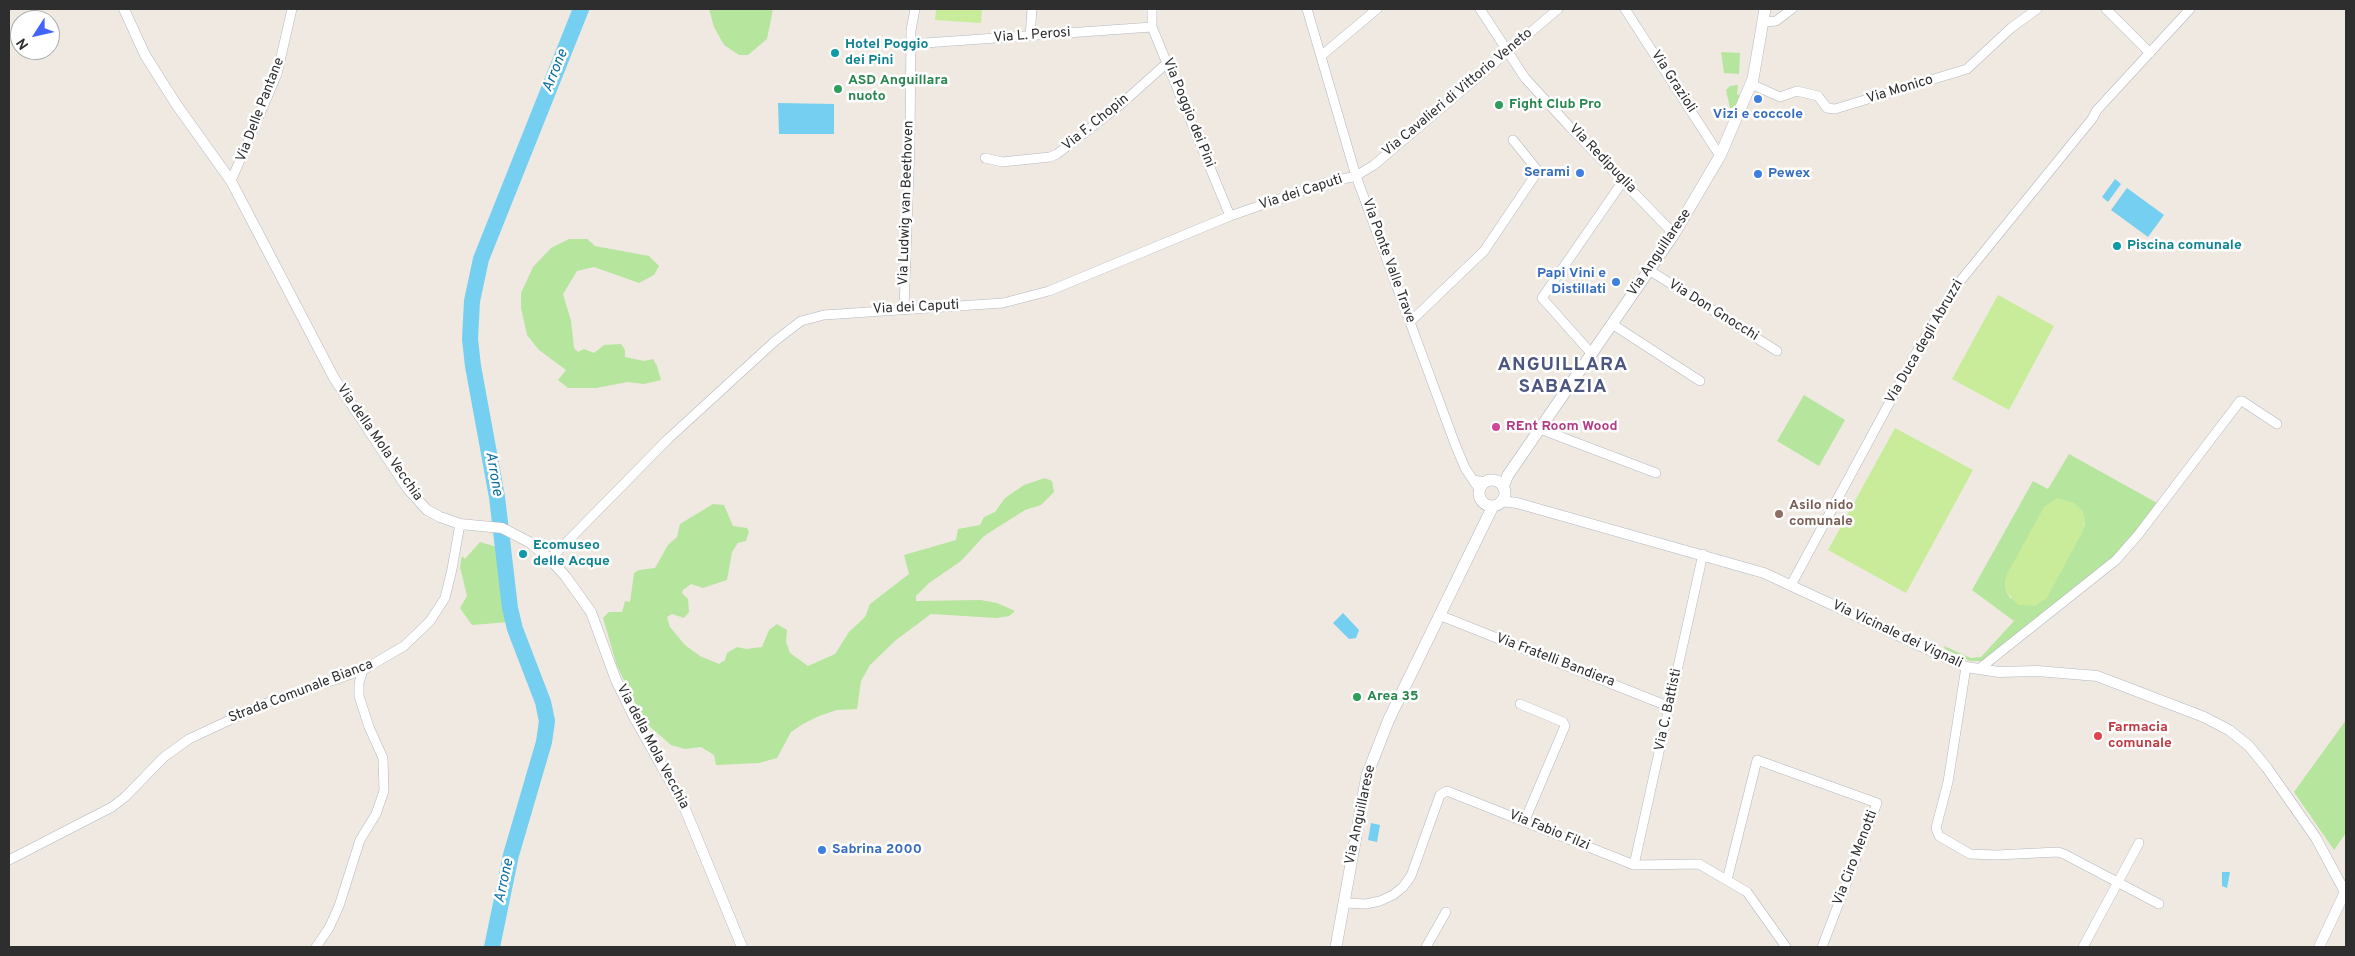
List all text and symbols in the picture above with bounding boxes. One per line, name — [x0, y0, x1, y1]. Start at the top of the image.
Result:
north arrow — [10, 10, 60, 60]
street label: Via L. Perosi — [993, 25, 1071, 47]
street label: Via Cavalieri di Vittorio Veneto — [1380, 25, 1536, 161]
text: N — [13, 34, 33, 52]
place label: Hotel Poggio dei Pini — [845, 37, 928, 70]
water label: Arrone — [539, 47, 573, 95]
marker: Hotel Poggio dei Pini — [829, 47, 841, 59]
street label: Via Grazioli — [1647, 48, 1699, 116]
street label: Via Delle Pantane — [233, 55, 289, 165]
street label: Via Poggio dei Pini — [1158, 56, 1218, 170]
street label: Via Monico — [1865, 72, 1935, 108]
place label: ASD Anguillara nuoto — [848, 73, 948, 105]
marker: ASD Anguillara nuoto — [832, 83, 844, 95]
street label: Via F. Chopin — [1059, 91, 1133, 155]
marker: Vizi e coccole — [1752, 93, 1764, 105]
place label: Fight Club Pro — [1509, 97, 1601, 113]
marker: Fight Club Pro — [1493, 99, 1505, 111]
place label: Vizi e coccole — [1713, 107, 1803, 123]
street label: Via Ludwig van Beethoven — [896, 120, 918, 286]
street label: Via Redipuglia — [1565, 121, 1639, 197]
place label: Serami — [1524, 165, 1570, 181]
place label: Pewex — [1768, 166, 1810, 182]
marker: Serami — [1574, 167, 1586, 179]
marker: Pewex — [1752, 168, 1764, 180]
street label: Via dei Caputi — [1257, 172, 1345, 214]
street label: Via Ponte Valle Trave — [1358, 196, 1418, 326]
street label: Via Anguillarese — [1625, 206, 1695, 300]
place label: Piscina comunale — [2127, 238, 2242, 254]
marker: Piscina comunale — [2111, 240, 2123, 252]
place label: Papi Vini e Distillati — [1537, 266, 1606, 298]
marker: Papi Vini e Distillati — [1610, 276, 1622, 288]
street label: Via Don Gnocchi — [1665, 277, 1761, 345]
street label: Via Duca degli Abruzzi — [1883, 277, 1967, 407]
street label: Via dei Caputi — [872, 297, 960, 319]
district label: ANGUILLARA SABAZIA — [1496, 355, 1630, 399]
street label: Via della Mola Vecchia — [332, 381, 426, 505]
place label: REnt Room Wood — [1506, 419, 1618, 435]
marker: REnt Room Wood — [1490, 421, 1502, 433]
water label: Arrone — [480, 451, 506, 497]
place label: Asilo nido comunale — [1789, 498, 1854, 530]
marker: Asilo nido comunale — [1773, 508, 1785, 520]
place label: Ecomuseo delle Acque — [533, 538, 610, 570]
marker: Ecomuseo delle Acque — [517, 548, 529, 560]
street label: Via Vicinale dei Vignali — [1829, 597, 1965, 673]
street label: Via Fratelli Bandiera — [1493, 631, 1617, 691]
street label: Strada Comunale Bianca — [226, 657, 376, 727]
street label: Via C. Battisti — [1652, 667, 1686, 753]
street label: Via della Mola Vecchia — [612, 682, 692, 812]
place label: Area 35 — [1367, 689, 1418, 705]
marker: Area 35 — [1351, 691, 1363, 703]
place label: Farmacia comunale — [2108, 720, 2172, 752]
marker: Farmacia comunale — [2092, 730, 2104, 742]
street label: Via Anguillarese — [1342, 764, 1380, 866]
street label: Via Fabio Filzi — [1506, 807, 1592, 855]
street label: Via Ciro Menotti — [1830, 808, 1882, 908]
place label: Sabrina 2000 — [832, 842, 922, 858]
marker: Sabrina 2000 — [816, 844, 828, 856]
water label: Arrone — [492, 857, 518, 905]

